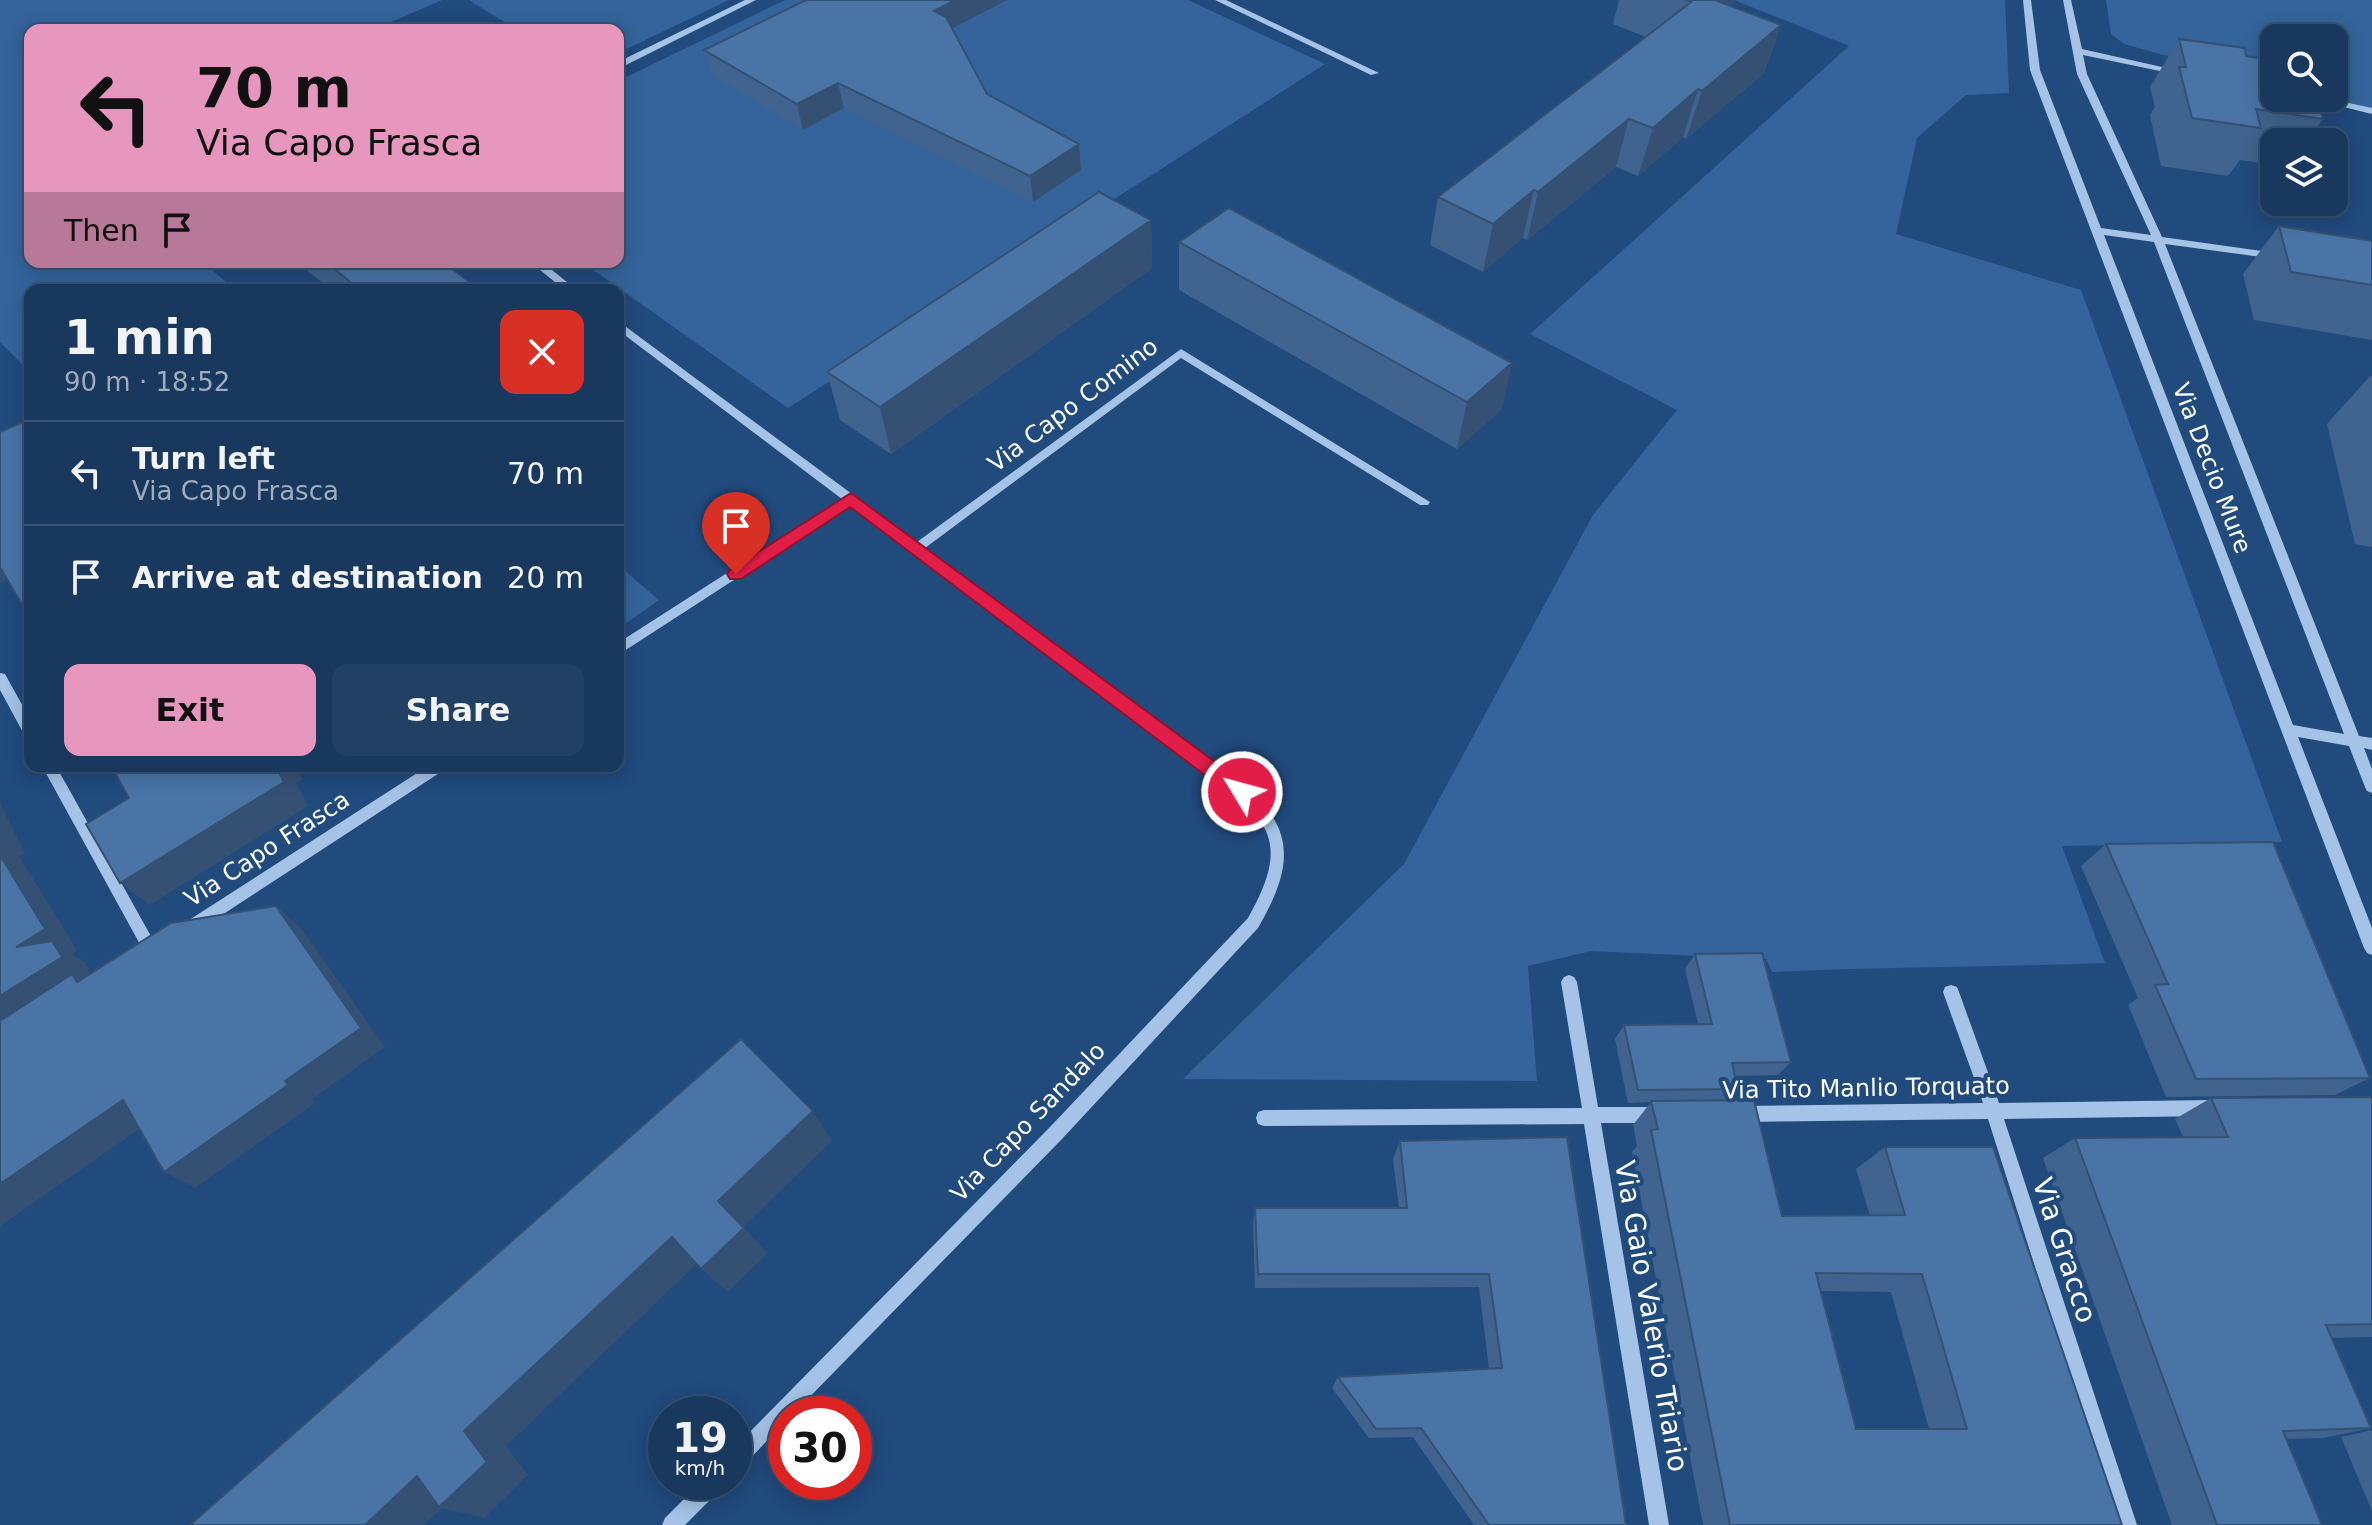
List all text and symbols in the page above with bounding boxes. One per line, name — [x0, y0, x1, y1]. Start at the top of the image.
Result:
map controls — [2260, 24, 2348, 216]
button: search — [2260, 24, 2348, 112]
text: 70 m — [196, 55, 352, 120]
icon: left — [64, 56, 168, 160]
text: Via Capo Frasca — [196, 122, 482, 163]
button: layers — [2260, 128, 2348, 216]
icon: arrive — [155, 208, 199, 252]
text: Then — [64, 213, 139, 248]
text: 1 min — [64, 309, 215, 365]
button: close — [500, 310, 584, 394]
street label: Via Capo Comino — [983, 332, 1163, 478]
text: 90 m · 18:52 — [64, 367, 230, 397]
street label: Via Decio Mure — [2167, 379, 2257, 557]
text: Turn left — [132, 441, 275, 476]
icon: left — [64, 451, 108, 495]
text: 70 m — [507, 456, 584, 491]
text: Via Capo Frasca — [132, 476, 339, 506]
pin — [702, 492, 770, 574]
icon: arrive — [714, 504, 758, 548]
icon: arrive — [64, 555, 108, 599]
text: Arrive at destination — [132, 560, 483, 595]
text: 20 m — [507, 560, 584, 595]
button: Exit — [64, 664, 316, 756]
button: Share — [332, 664, 584, 756]
position arrow — [1200, 750, 1284, 834]
street label: Via Capo Frasca — [179, 785, 355, 913]
street label: Via Capo Sandalo — [945, 1037, 1111, 1207]
street label: Via Tito Manlio Torquato — [1722, 1071, 2010, 1105]
street label: Via Gaio Valerio Triario — [1608, 1158, 1695, 1474]
street label: Via Gracco — [2026, 1173, 2103, 1327]
speed limit sign: 30 — [768, 1396, 872, 1500]
text: 19 — [672, 1415, 728, 1461]
text: km/h — [675, 1456, 725, 1480]

